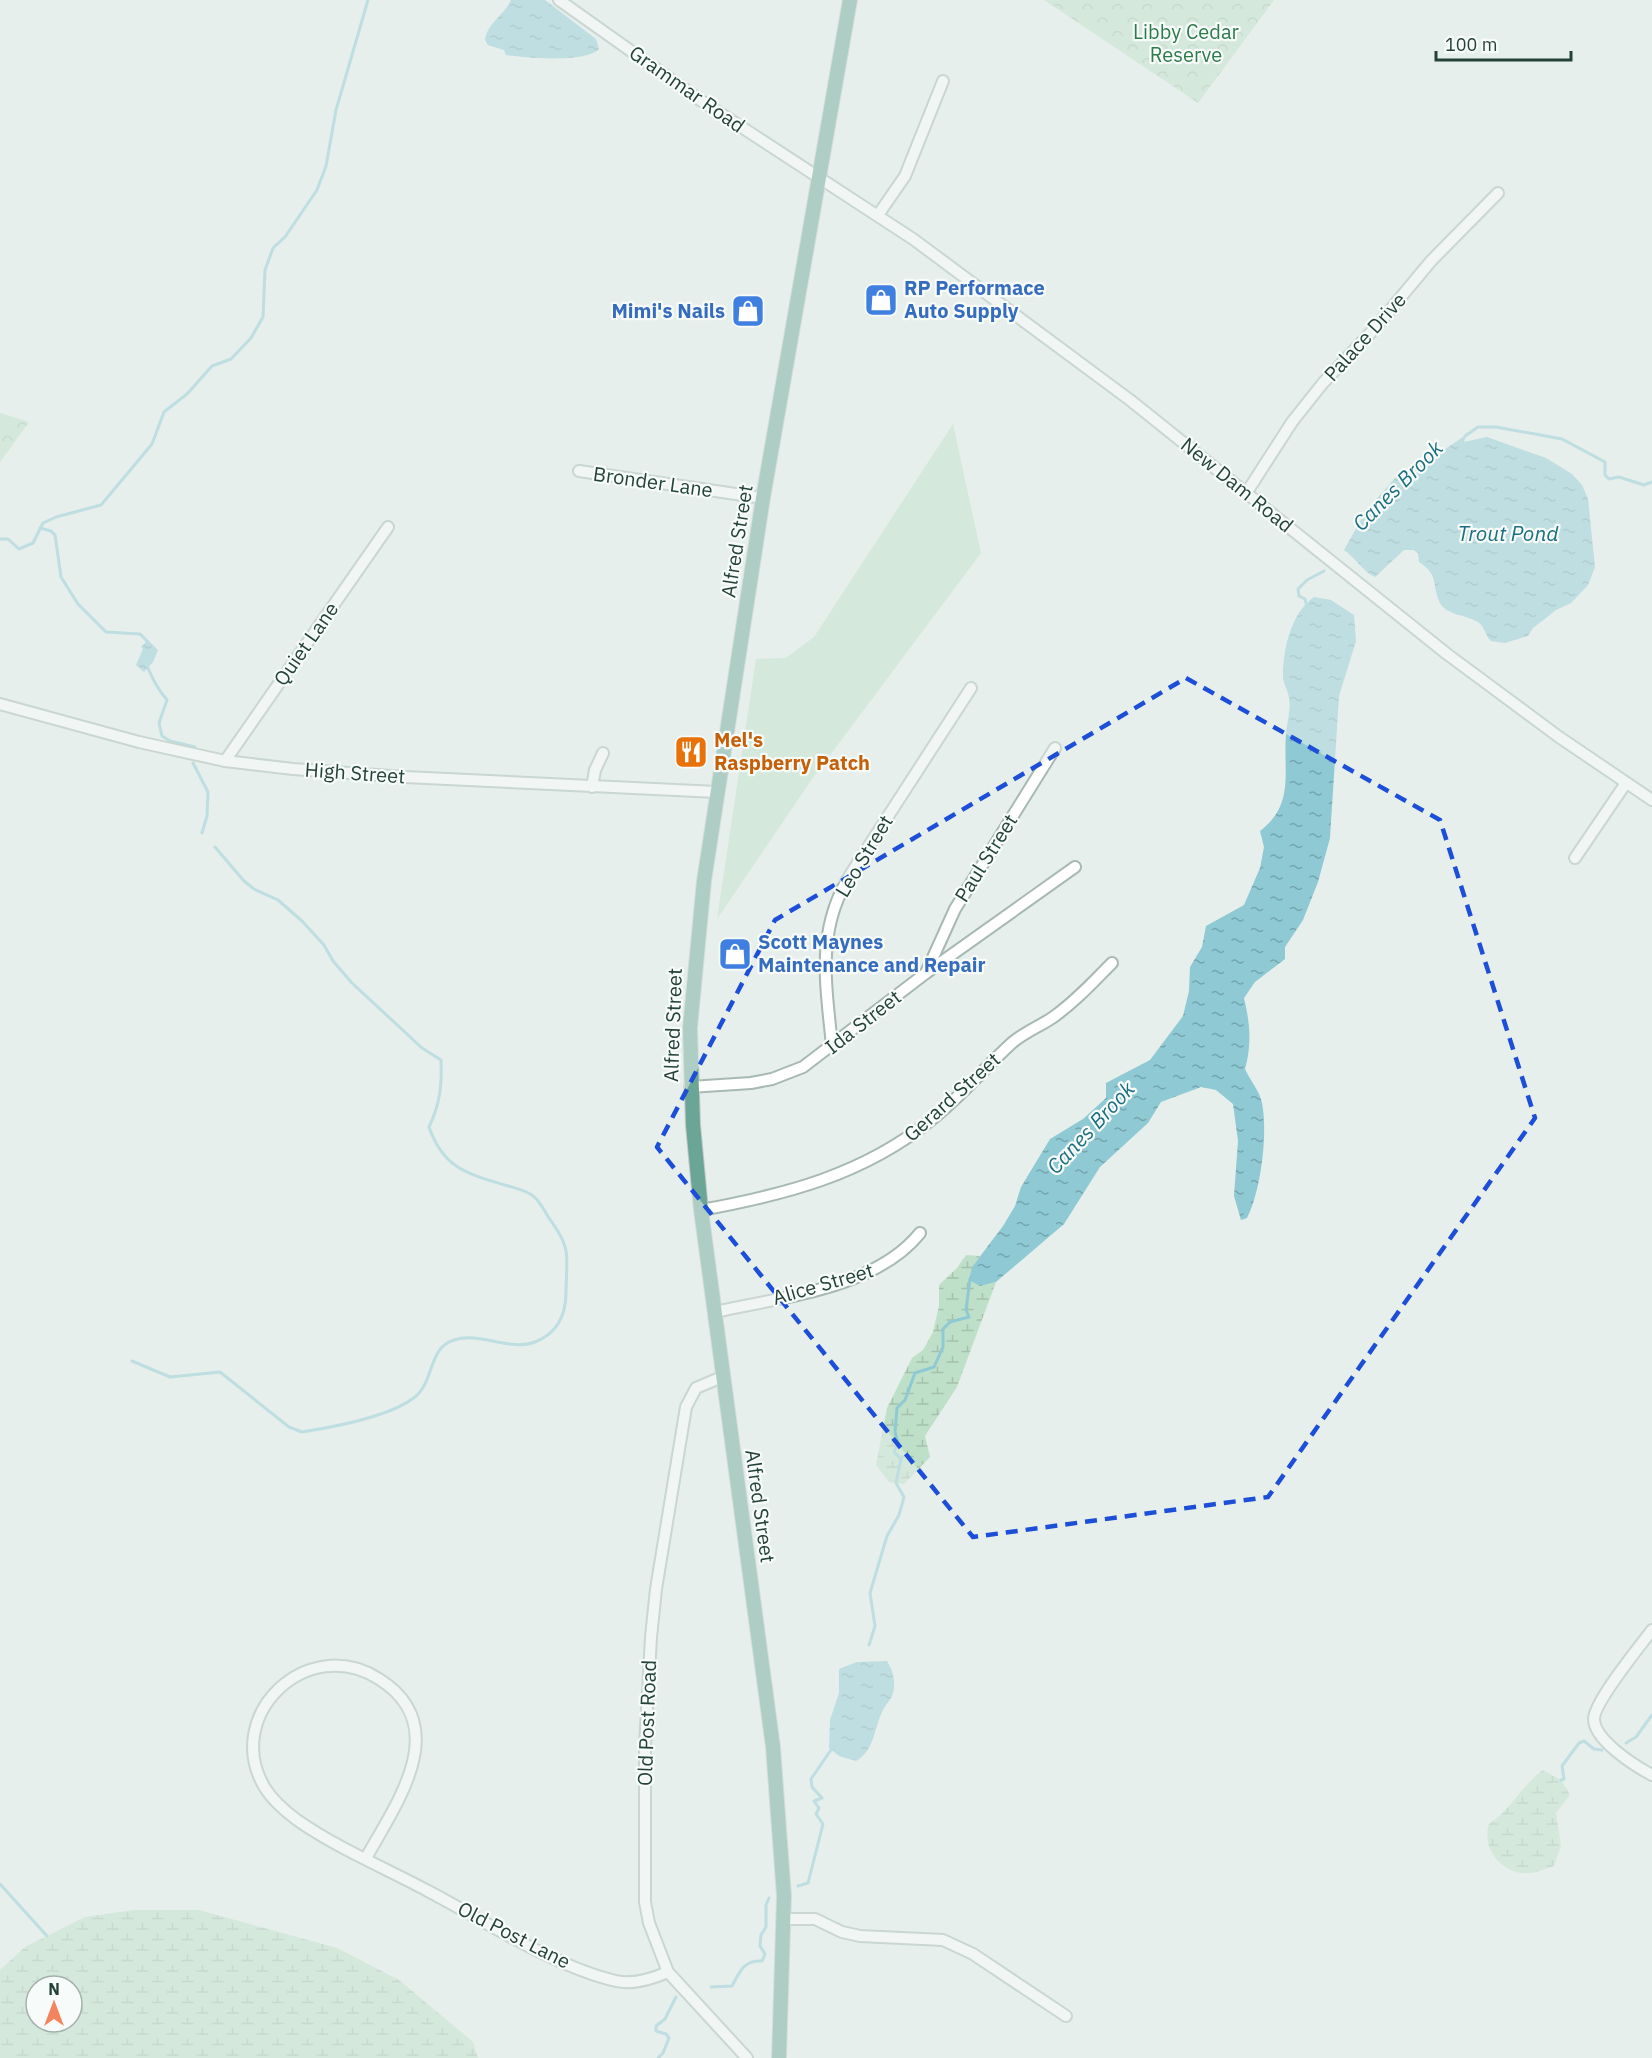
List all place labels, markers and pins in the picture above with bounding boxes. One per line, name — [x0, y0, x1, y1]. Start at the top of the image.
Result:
place label: RP Performace Auto Supply — [904, 274, 1045, 324]
shop icon: RP Performace Auto Supply — [863, 282, 899, 318]
shop icon: Mimi's Nails — [730, 293, 766, 329]
place label: Mimi's Nails — [611, 297, 725, 324]
place label: Mel's Raspberry Patch — [714, 726, 870, 776]
restaurant icon: Mel's Raspberry Patch — [673, 734, 709, 770]
place label: Scott Maynes Maintenance and Repair — [758, 928, 986, 978]
shop icon: Scott Maynes Maintenance and Repair — [717, 936, 753, 972]

